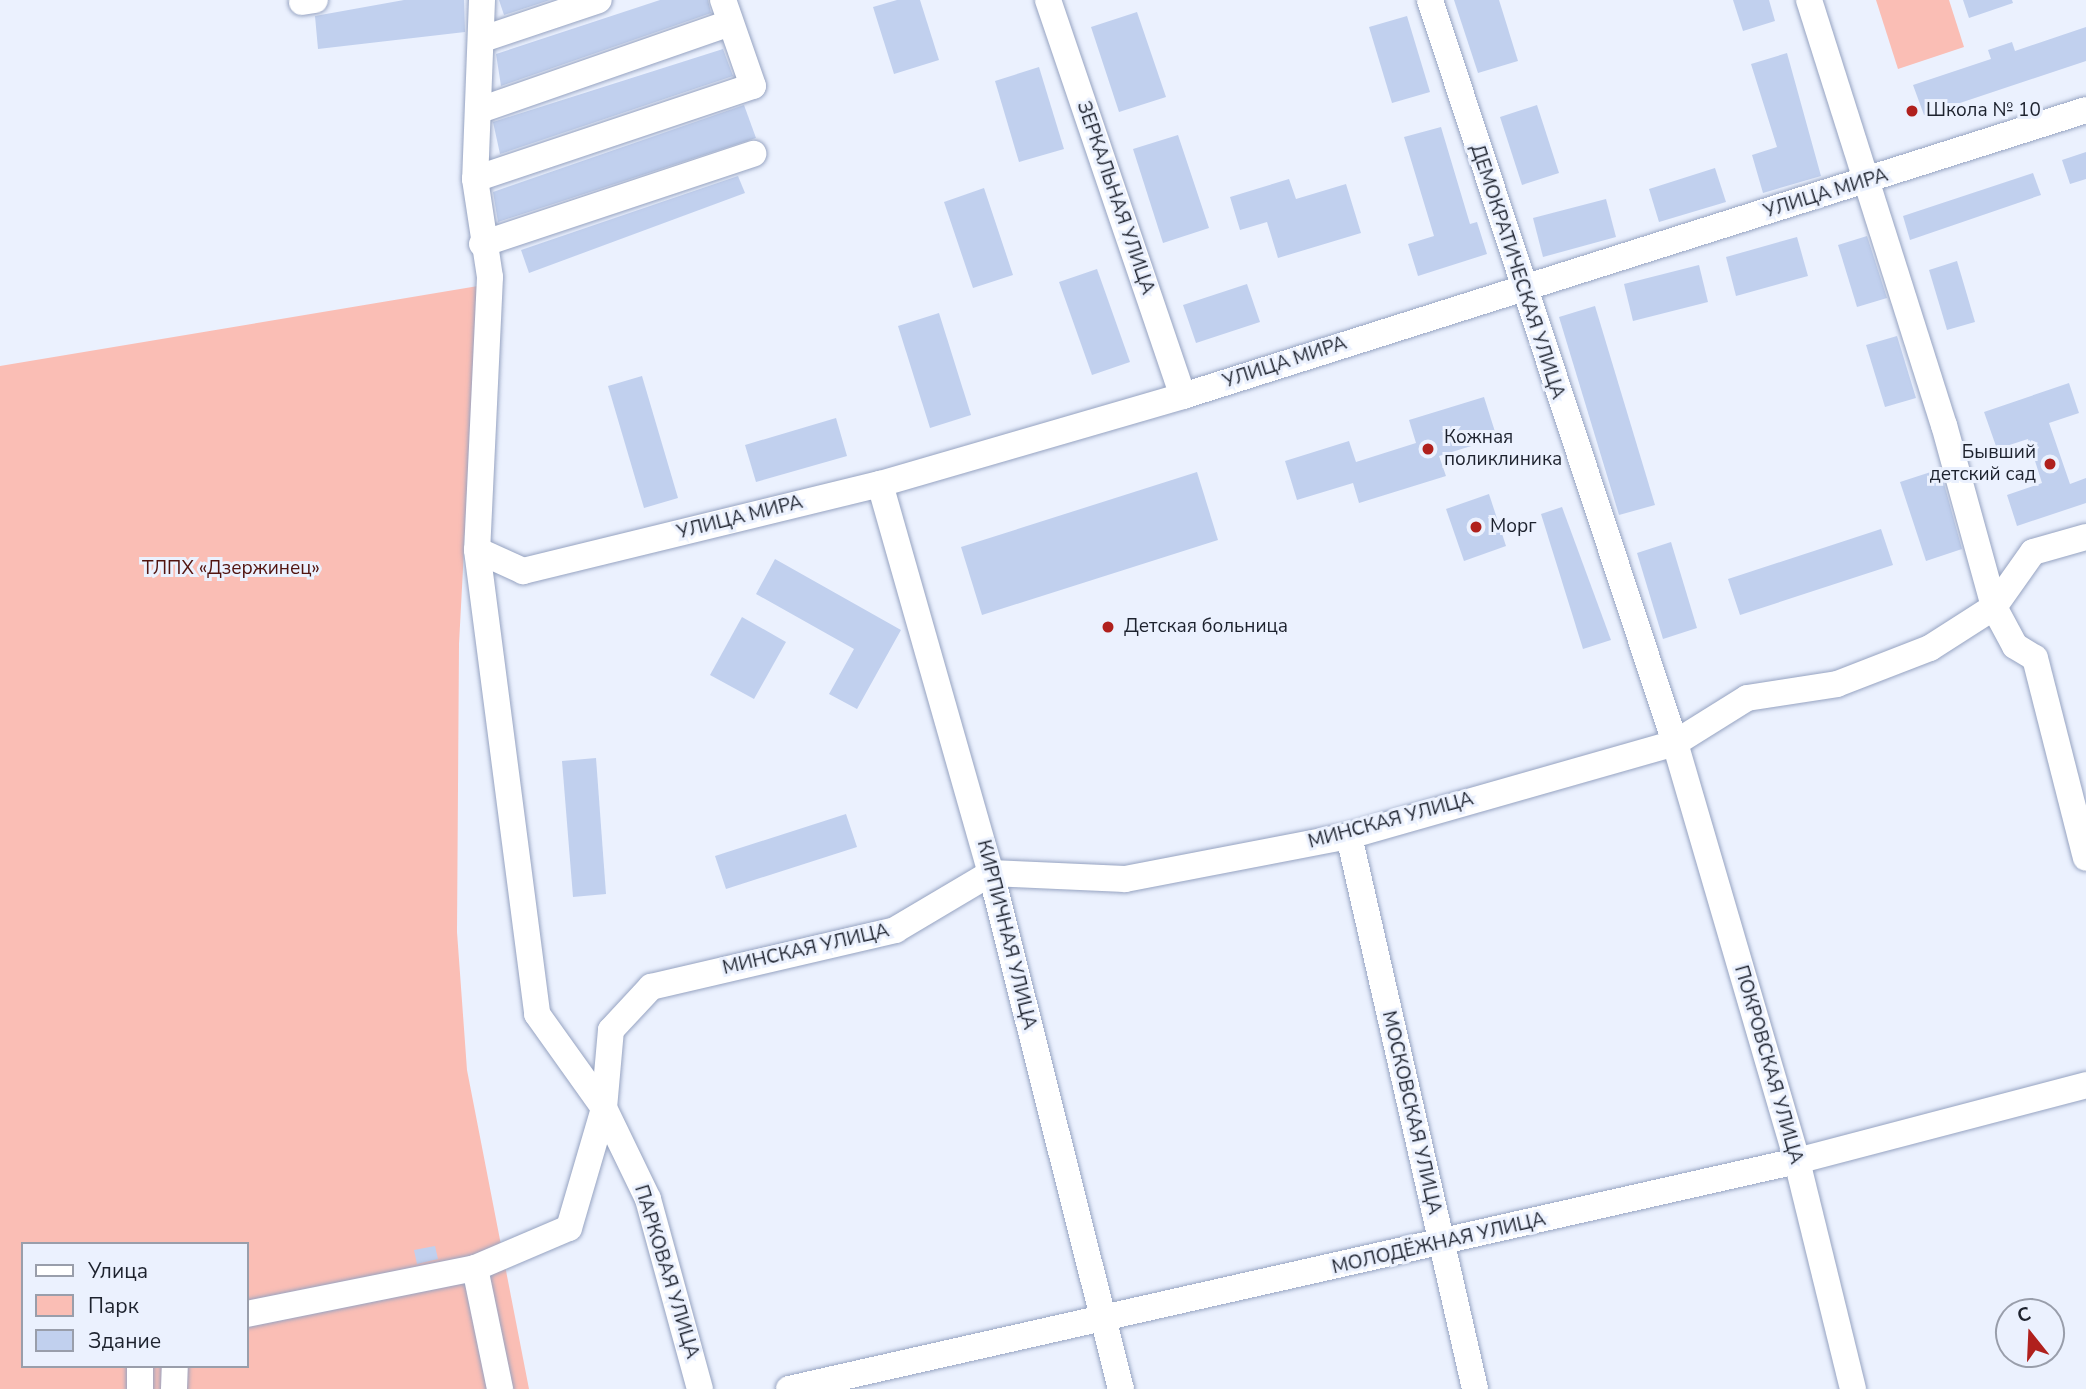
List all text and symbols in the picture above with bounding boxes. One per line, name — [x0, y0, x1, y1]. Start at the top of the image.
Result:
street label: ЗЕРКАЛЬНАЯ УЛИЦА — [1071, 98, 1159, 298]
place label: Школа № 10 — [1926, 100, 2041, 122]
marker: Школа № 10 — [1904, 103, 1920, 119]
street label: ДЕМОКРАТИЧЕСКАЯ УЛИЦА — [1465, 142, 1569, 402]
street label: УЛИЦА МИРА — [1761, 164, 1891, 224]
street label: УЛИЦА МИРА — [1220, 332, 1350, 394]
place label: Кожная поликлиника — [1444, 427, 1562, 471]
marker: Кожная поликлиника — [1418, 439, 1438, 459]
place label: Бывший детский сад — [1930, 442, 2036, 486]
marker: Бывший детский сад — [2042, 456, 2058, 472]
street label: УЛИЦА МИРА — [675, 491, 805, 545]
place label: Морг — [1490, 516, 1537, 538]
marker: Морг — [1468, 519, 1484, 535]
park label: ТЛПХ «Дзержинец» — [142, 558, 320, 580]
place label: Детская больница — [1124, 616, 1288, 638]
marker: Детская больница — [1098, 617, 1118, 637]
street label: МИНСКАЯ УЛИЦА — [1306, 788, 1476, 854]
street label: КИРПИЧНАЯ УЛИЦА — [971, 838, 1041, 1032]
street label: МИНСКАЯ УЛИЦА — [721, 920, 891, 980]
street label: ПОКРОВСКАЯ УЛИЦА — [1729, 963, 1807, 1167]
street label: МОСКОВСКАЯ УЛИЦА — [1376, 1009, 1446, 1217]
street label: ПАРКОВАЯ УЛИЦА — [629, 1182, 703, 1362]
street label: МОЛОДЁЖНАЯ УЛИЦА — [1330, 1208, 1548, 1280]
legend — [21, 1242, 248, 1368]
text: Улица — [88, 1257, 148, 1285]
text: Парк — [88, 1292, 139, 1320]
north arrow — [1995, 1298, 2065, 1368]
text: С — [2014, 1301, 2034, 1329]
text: Здание — [88, 1327, 161, 1355]

